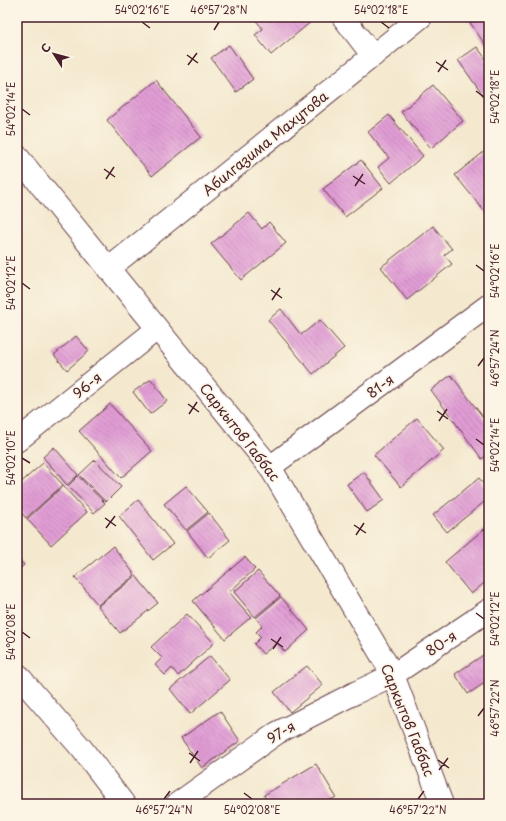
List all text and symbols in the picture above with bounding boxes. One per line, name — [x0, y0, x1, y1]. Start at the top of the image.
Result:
text: 54°02'16"E — [114, 2, 170, 17]
text: 46°57'28"N — [190, 2, 248, 17]
text: 54°02'18"E — [354, 2, 408, 17]
north arrow — [34, 34, 74, 74]
text: С — [36, 39, 55, 56]
text: 54°02'18"E — [487, 70, 502, 124]
text: 54°02'14"E — [3, 82, 18, 136]
street label: Абилгазима Махутова — [198, 85, 333, 200]
text: 54°02'16"E — [487, 243, 502, 299]
text: 54°02'12"E — [3, 255, 18, 311]
text: 46°57'24"N — [487, 329, 502, 387]
street label: 96-я — [68, 367, 106, 403]
street label: 81-я — [362, 369, 398, 403]
street label: Саркытов Габбас — [195, 378, 285, 486]
text: 54°02'14"E — [487, 418, 502, 472]
text: 54°02'10"E — [3, 430, 18, 486]
text: 54°02'12"E — [487, 591, 502, 647]
text: 54°02'08"E — [3, 603, 18, 661]
street label: 80-я — [421, 625, 461, 661]
street label: Саркытов Габбас — [376, 661, 440, 780]
text: 46°57'22"N — [487, 679, 502, 737]
street label: 97-я — [263, 715, 299, 749]
text: 46°57'24"N — [135, 802, 193, 817]
text: 54°02'08"E — [223, 802, 281, 817]
text: 46°57'22"N — [389, 802, 447, 817]

